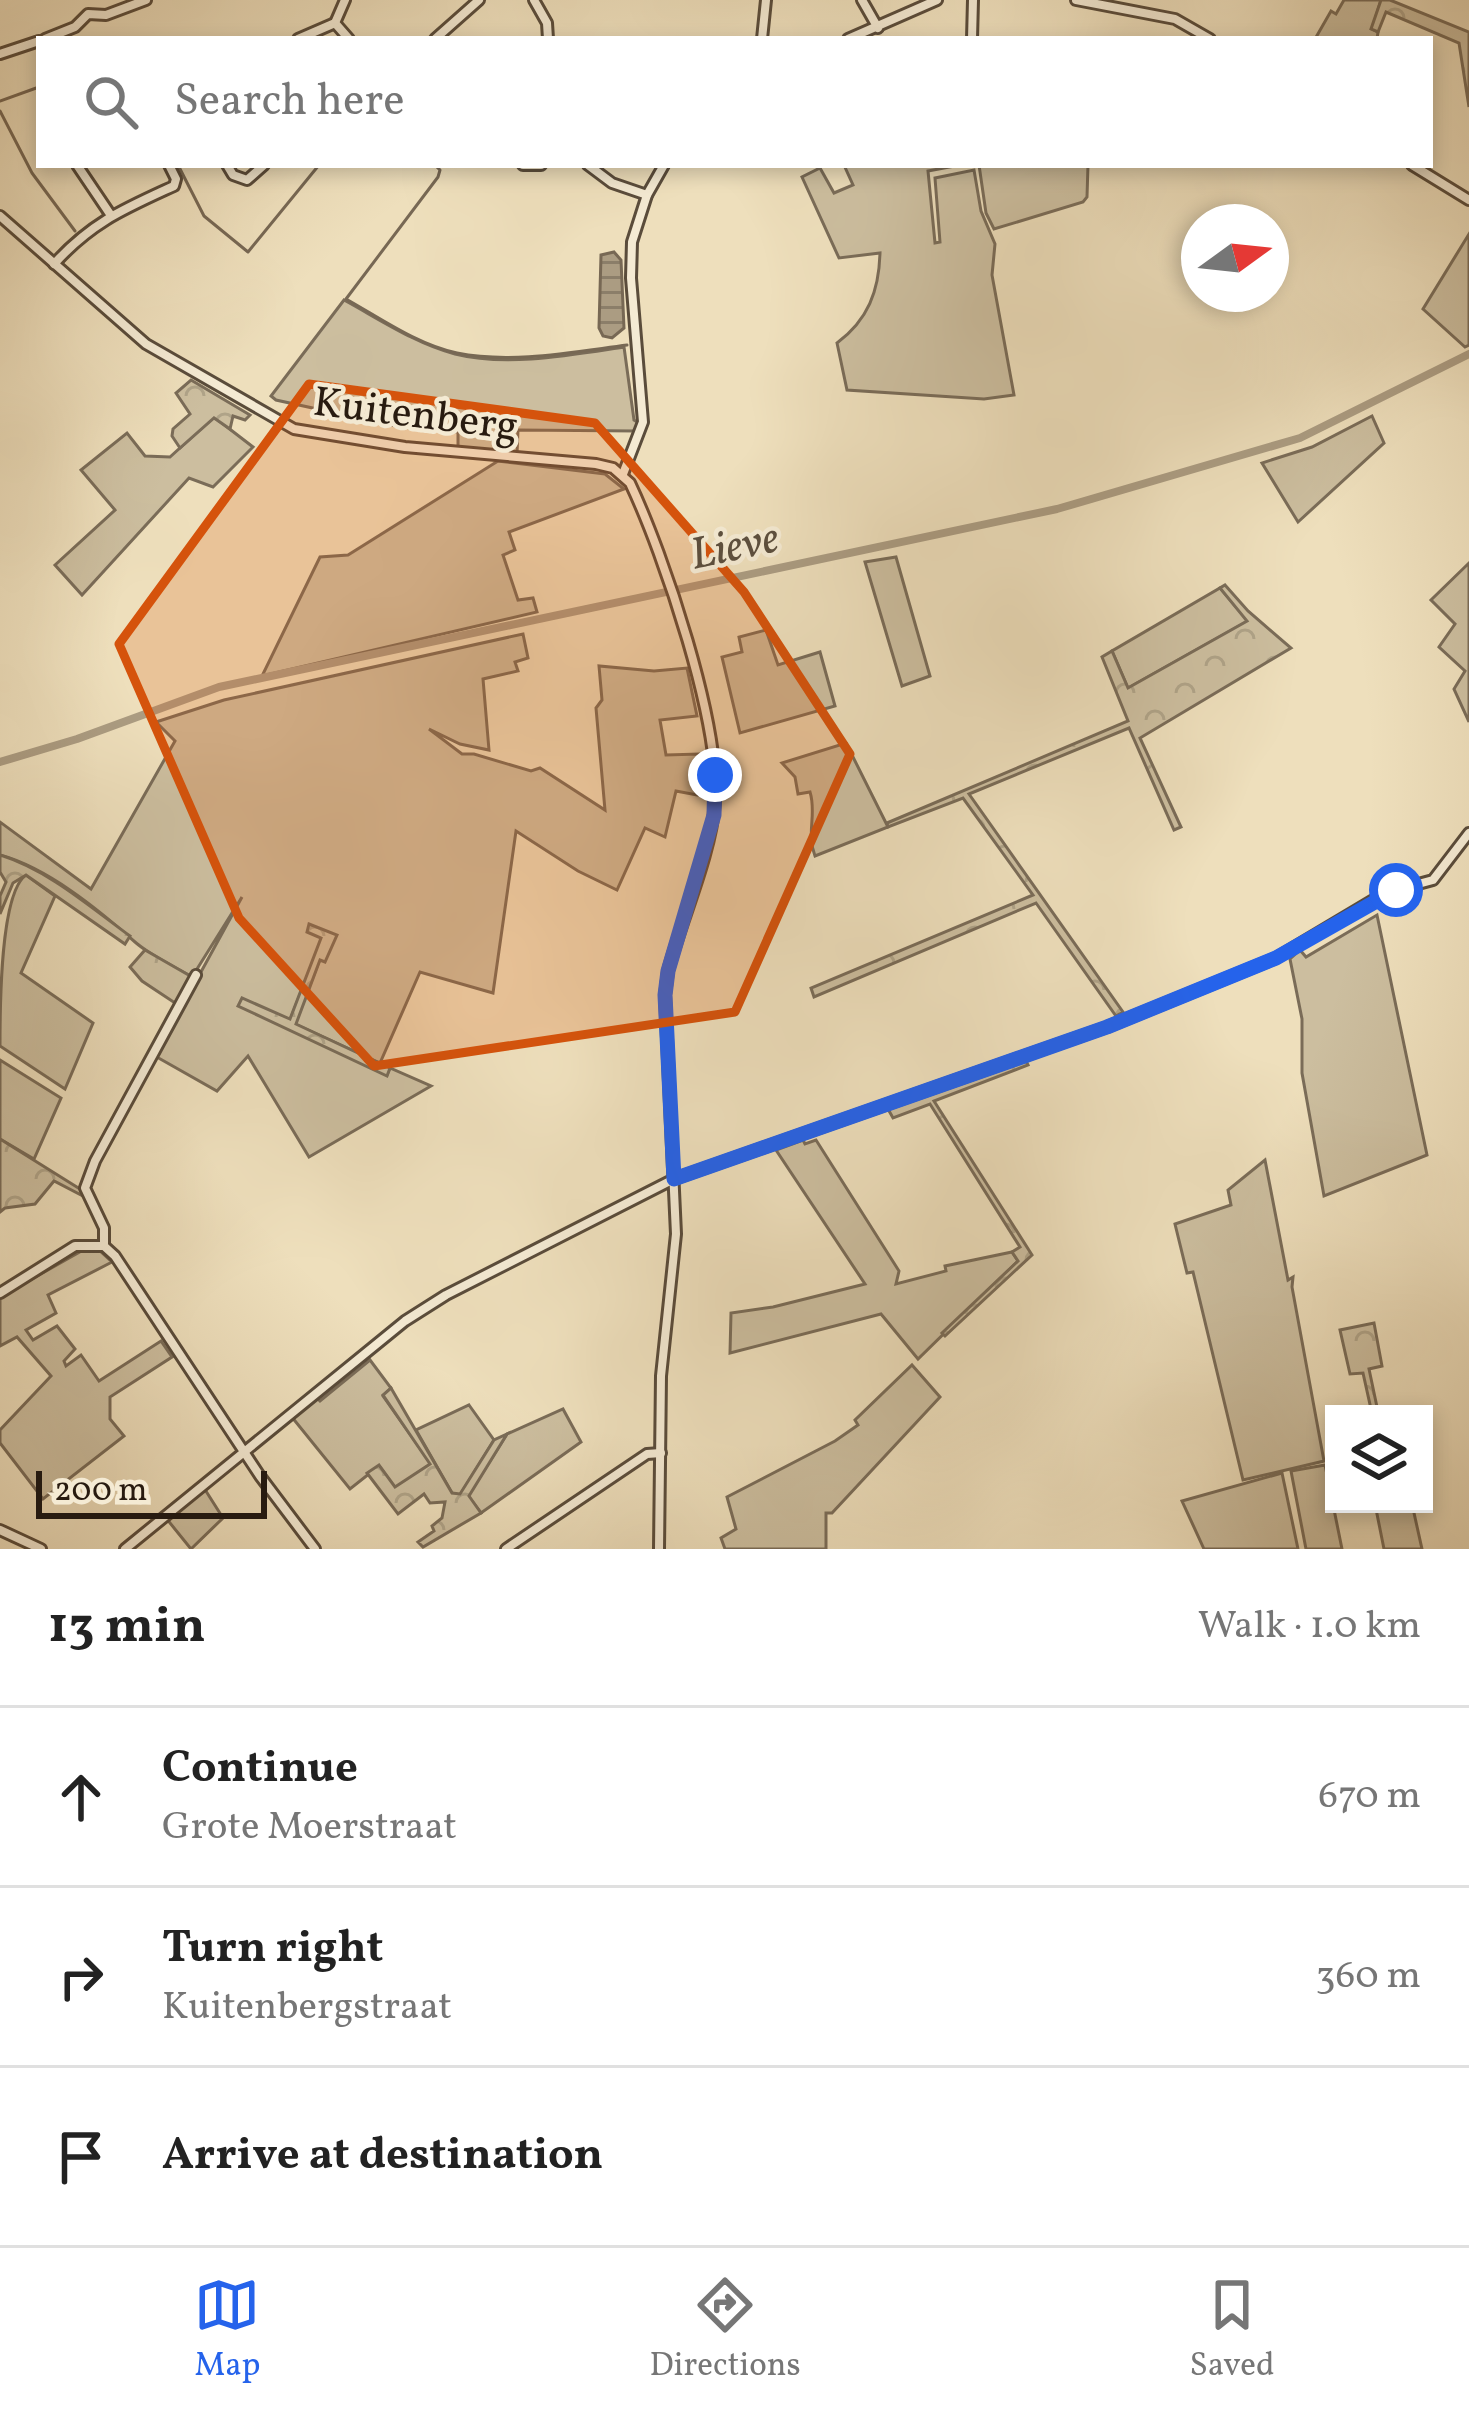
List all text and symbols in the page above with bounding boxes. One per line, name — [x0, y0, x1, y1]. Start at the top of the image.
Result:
search box — [36, 36, 1433, 168]
icon: search — [78, 69, 144, 135]
text: Search here — [174, 71, 405, 134]
north arrow — [1181, 204, 1289, 312]
street label: Kuitenberg — [310, 375, 521, 458]
water label: Lieve — [685, 508, 786, 588]
route end — [688, 748, 742, 802]
route start — [1369, 863, 1423, 917]
map controls — [1325, 1405, 1433, 1513]
button: layers — [1325, 1405, 1433, 1513]
scale bar — [36, 1465, 267, 1518]
text: 200 m — [54, 1469, 148, 1515]
text: 13 min — [48, 1592, 206, 1663]
text: Walk · 1.0 km — [1198, 1600, 1421, 1654]
text: Continue — [162, 1738, 358, 1801]
icon: ahead — [48, 1764, 114, 1830]
text: 670 m — [1318, 1770, 1421, 1824]
text: Grote Moerstraat — [162, 1801, 457, 1855]
text: Turn right — [162, 1918, 383, 1981]
icon: right — [48, 1944, 114, 2010]
text: 360 m — [1316, 1950, 1421, 2004]
text: Kuitenbergstraat — [162, 1981, 452, 2035]
icon: arrive — [48, 2124, 114, 2190]
text: Arrive at destination — [162, 2125, 603, 2188]
tab: Map — [194, 2272, 261, 2390]
tab: Directions — [649, 2272, 801, 2390]
tab: Saved — [1190, 2272, 1275, 2390]

